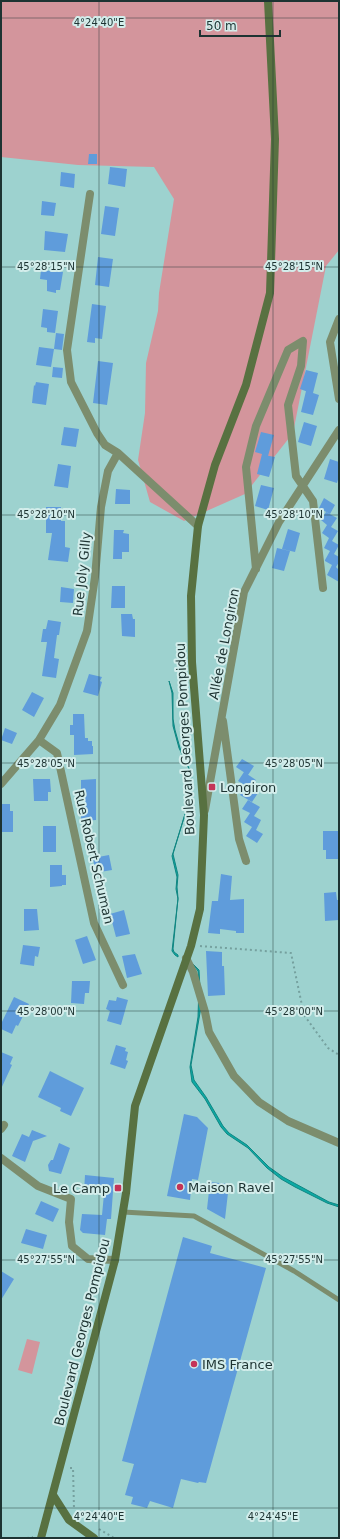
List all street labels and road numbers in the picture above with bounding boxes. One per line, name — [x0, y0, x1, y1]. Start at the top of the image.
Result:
street label: Rue Joly Gilly — [70, 531, 94, 617]
street label: Allée de Longiron — [206, 587, 242, 701]
street label: Boulevard Georges Pompidou — [172, 642, 198, 836]
street label: Rue Robert Schuman — [71, 789, 117, 925]
street label: Boulevard Georges Pompidou — [51, 1237, 113, 1427]

